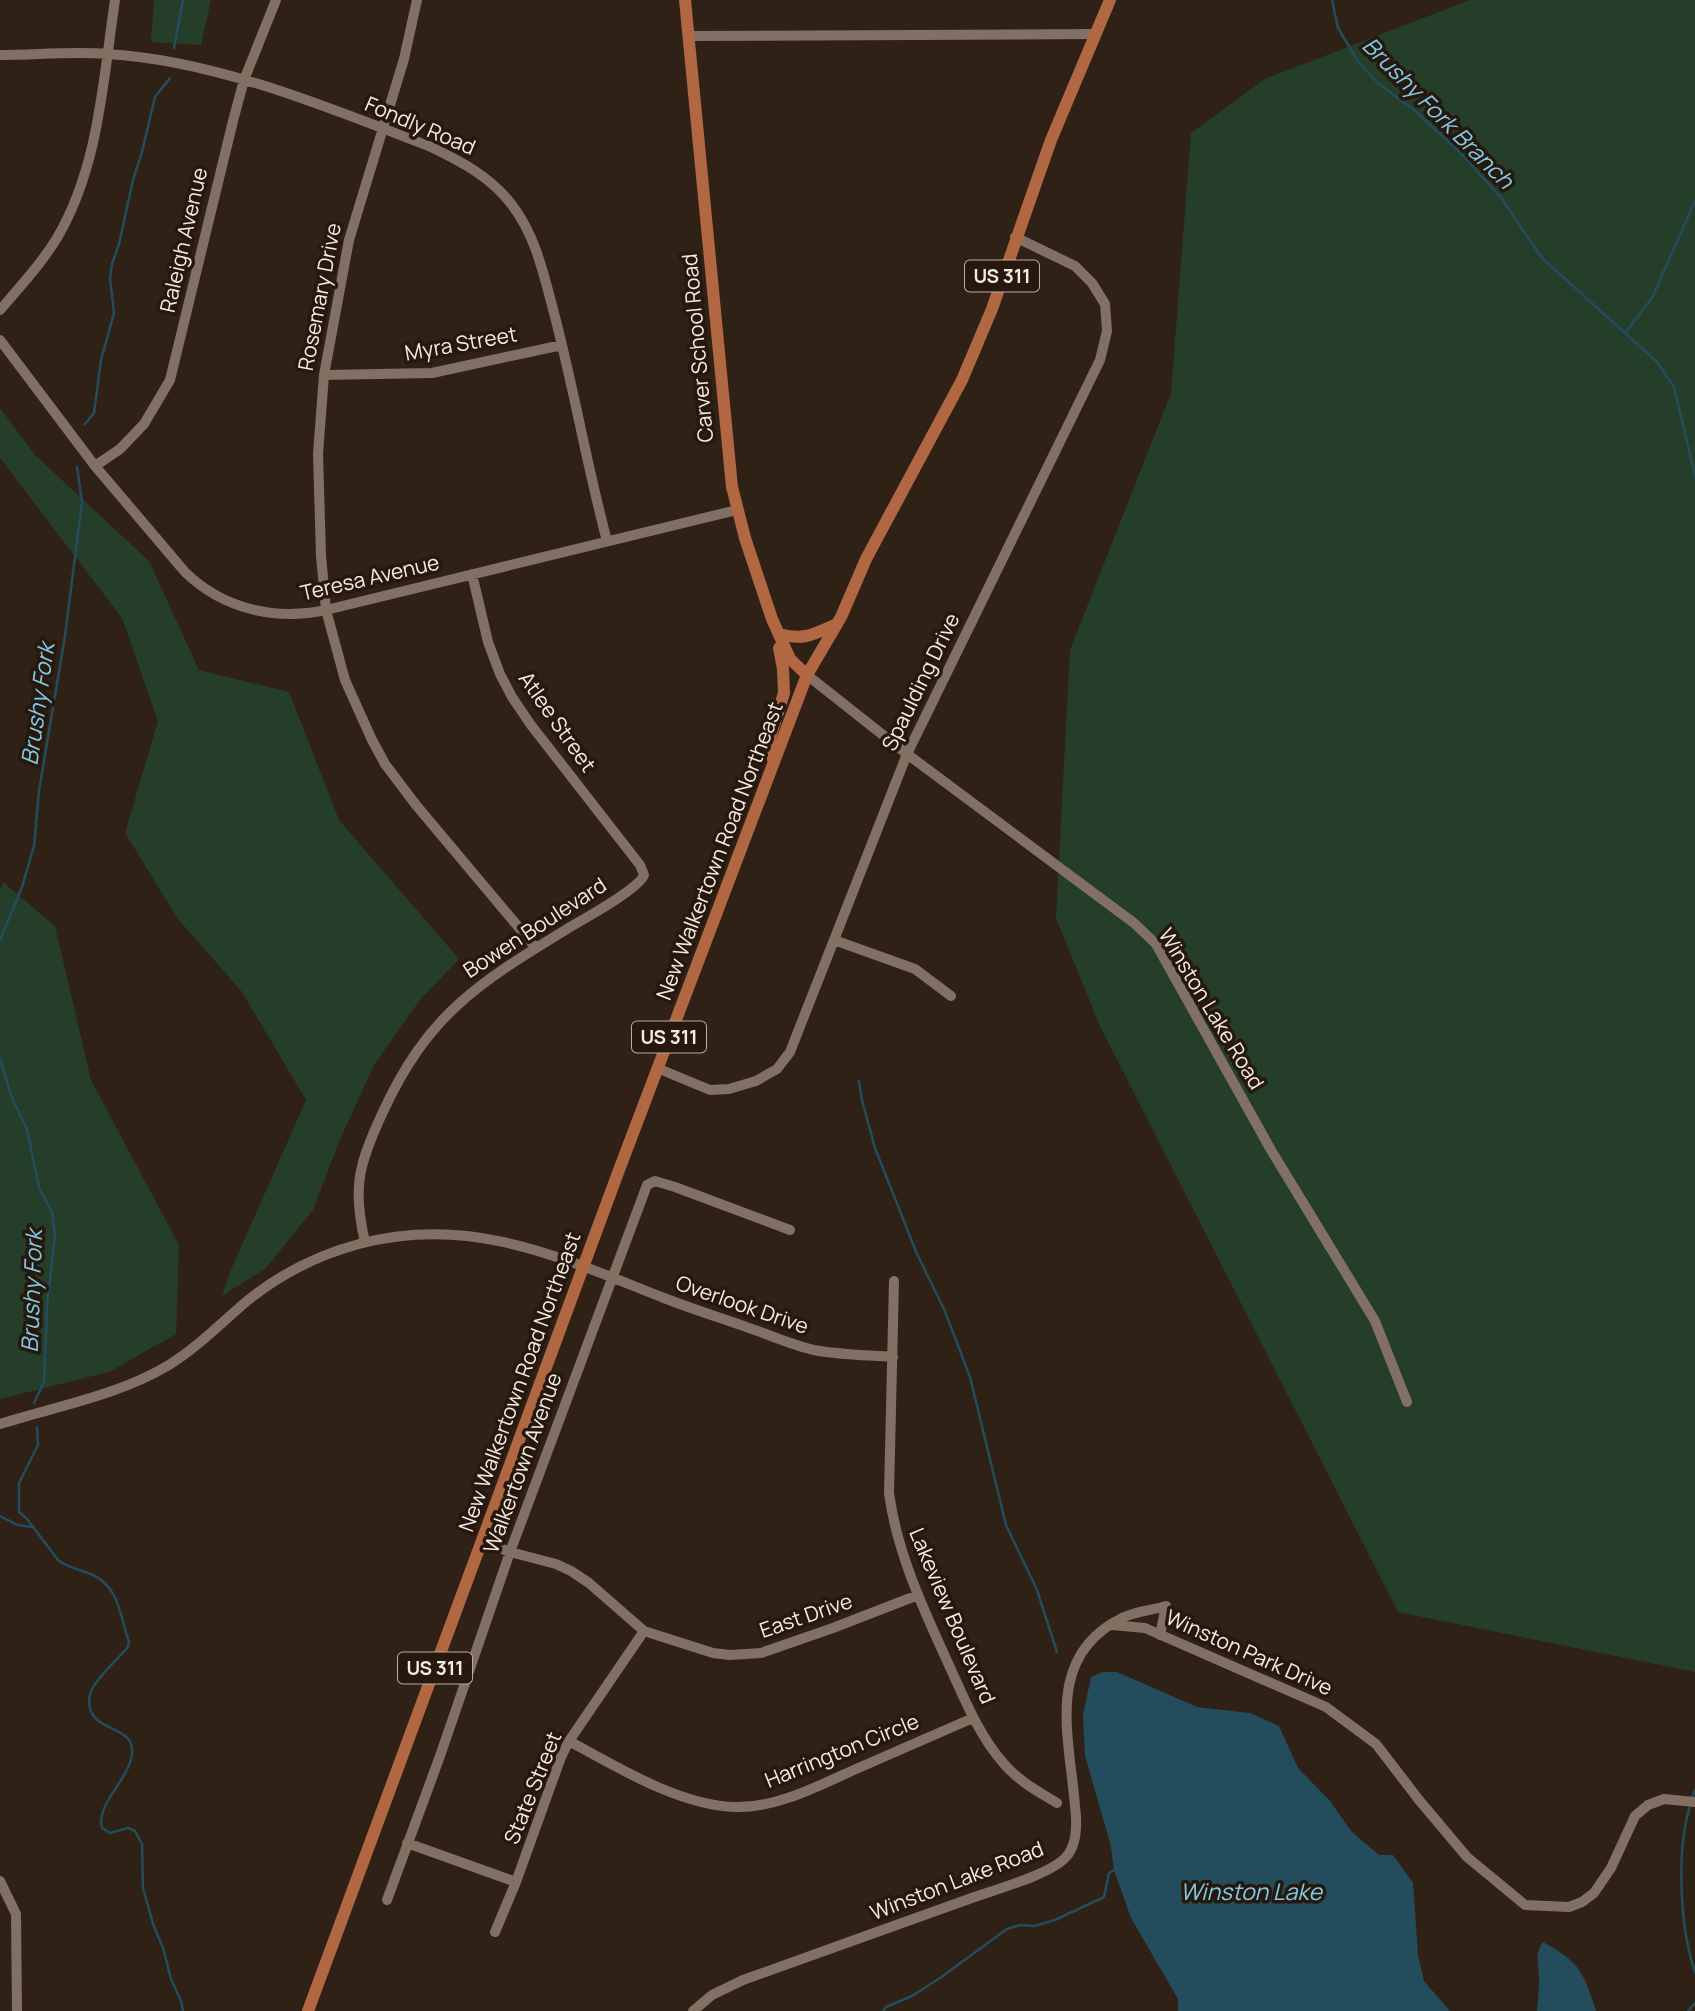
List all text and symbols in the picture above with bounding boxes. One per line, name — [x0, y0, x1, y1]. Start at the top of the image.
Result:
water label: Brushy Fork Branch — [1356, 29, 1523, 196]
street label: Fondly Road — [361, 89, 480, 161]
street label: Raleigh Avenue — [153, 165, 213, 315]
street label: Rosemary Drive — [291, 221, 347, 373]
street label: Carver School Road — [675, 253, 719, 444]
road number: US 311 — [965, 260, 1039, 292]
street label: Myra Street — [403, 319, 519, 367]
street label: Teresa Avenue — [298, 547, 442, 607]
street label: Spaulding Drive — [875, 608, 966, 755]
water label: Brushy Fork — [13, 637, 62, 767]
street label: Atlee Street — [513, 666, 603, 777]
street label: New Walkertown Road Northeast — [649, 698, 789, 1004]
street label: Bowen Boulevard — [458, 870, 611, 984]
street label: Winston Lake Road — [1153, 923, 1271, 1094]
road number: US 311 — [632, 1021, 706, 1052]
water label: Brushy Fork — [13, 1225, 49, 1353]
street label: New Walkertown Road Northeast — [452, 1228, 586, 1535]
street label: Overlook Drive — [672, 1268, 812, 1340]
street label: Walkertown Avenue — [476, 1369, 568, 1557]
street label: Lakeview Boulevard — [903, 1524, 1003, 1708]
street label: East Drive — [756, 1586, 856, 1644]
street label: Winston Park Drive — [1162, 1603, 1337, 1701]
road number: US 311 — [398, 1652, 472, 1684]
street label: Harrington Circle — [760, 1706, 923, 1794]
street label: State Street — [497, 1727, 567, 1848]
street label: Winston Lake Road — [866, 1834, 1047, 1926]
water label: Winston Lake — [1180, 1875, 1324, 1907]

